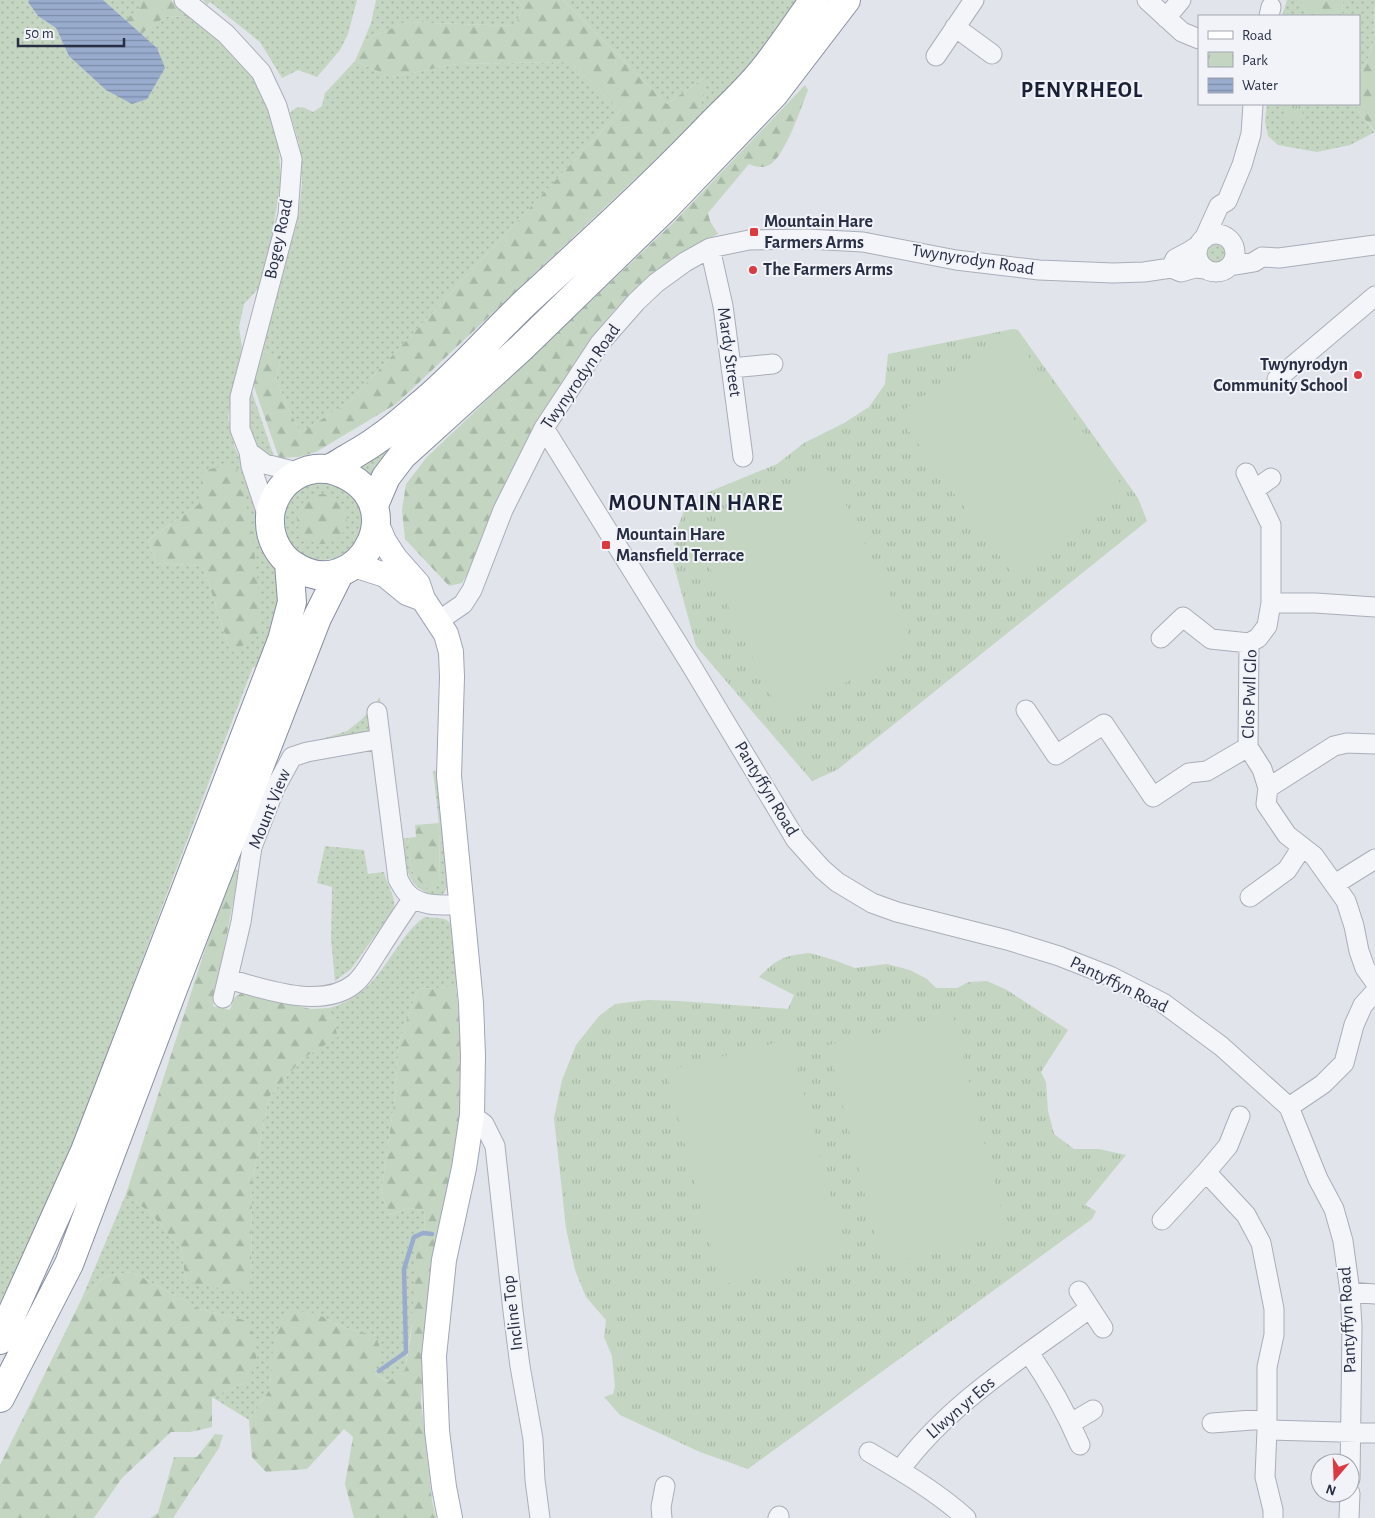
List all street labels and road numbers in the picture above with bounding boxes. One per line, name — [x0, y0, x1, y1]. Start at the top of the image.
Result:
street label: Bogey Road — [262, 197, 296, 281]
street label: Twynyrodyn Road — [910, 241, 1036, 279]
street label: Mardy Street — [714, 306, 744, 398]
street label: Twynyrodyn Road — [538, 321, 624, 433]
street label: Clos Pwll Glo — [1239, 649, 1261, 739]
street label: Pantyffyn Road — [731, 739, 801, 839]
street label: Mount View — [246, 766, 294, 852]
street label: Pantyffyn Road — [1067, 954, 1171, 1016]
street label: Pantyffyn Road — [1336, 1266, 1360, 1374]
street label: Incline Top — [499, 1274, 527, 1352]
street label: Llwyn yr Eos — [923, 1374, 999, 1442]

